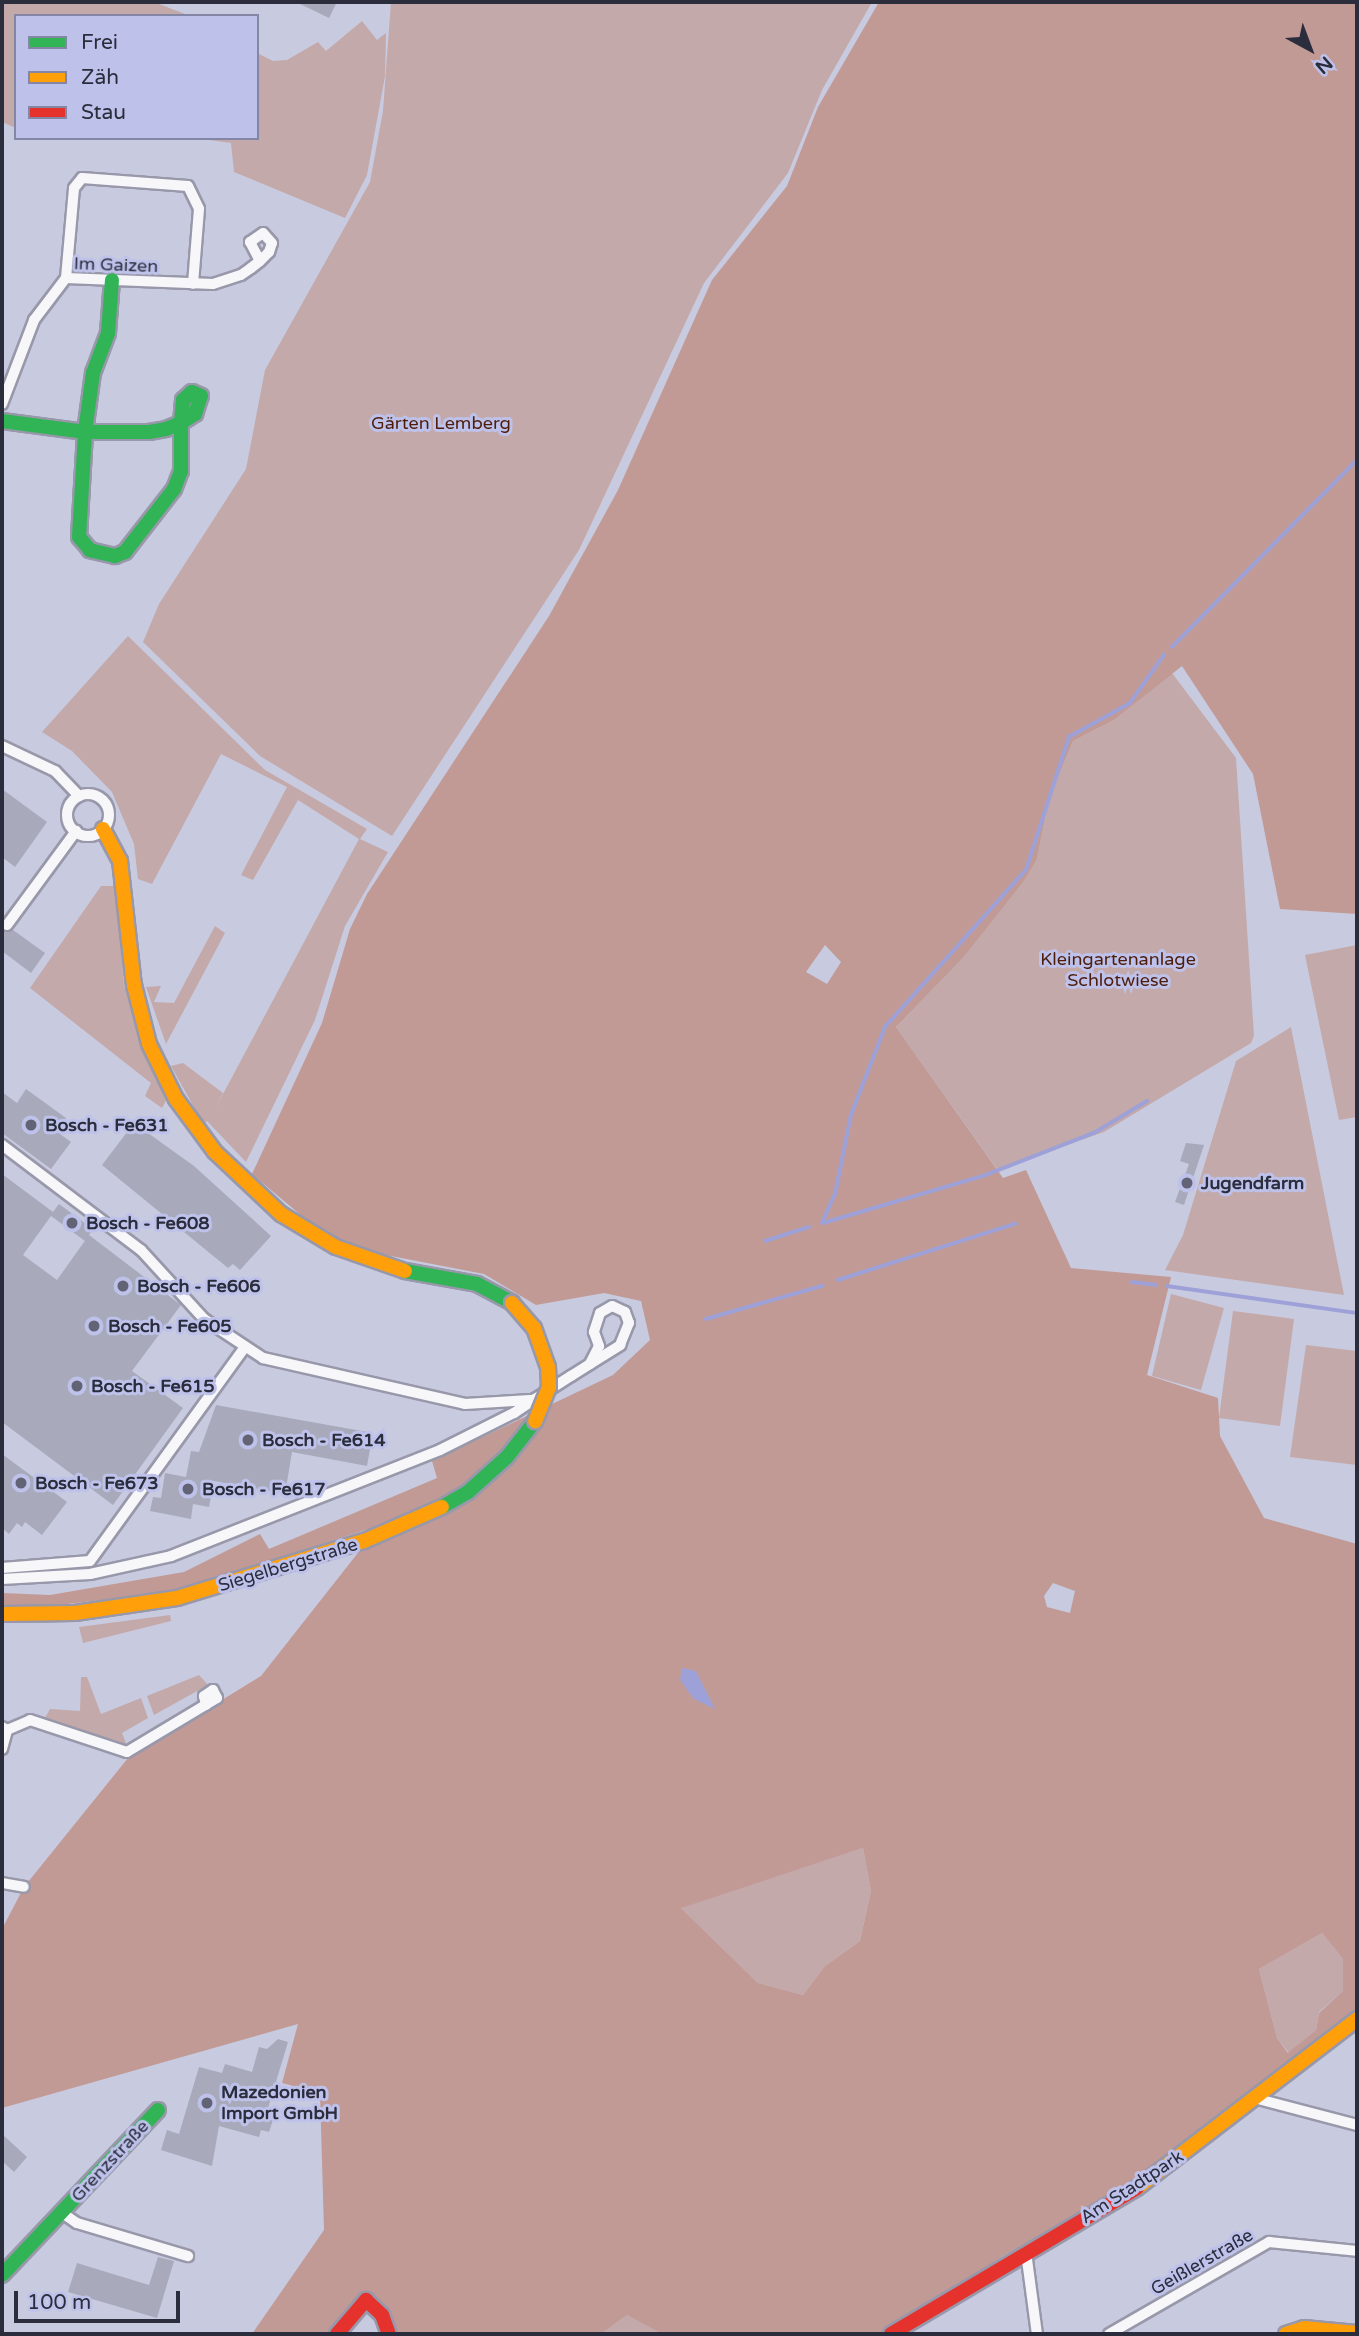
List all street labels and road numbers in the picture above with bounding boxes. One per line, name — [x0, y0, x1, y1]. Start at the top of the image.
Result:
street label: Im Gaizen — [73, 253, 159, 277]
street label: Siegelbergstraße — [216, 1534, 360, 1596]
street label: Grenzstraße — [67, 2116, 153, 2206]
street label: Am Stadtpark — [1076, 2146, 1188, 2228]
street label: Geißlerstraße — [1147, 2224, 1257, 2300]

